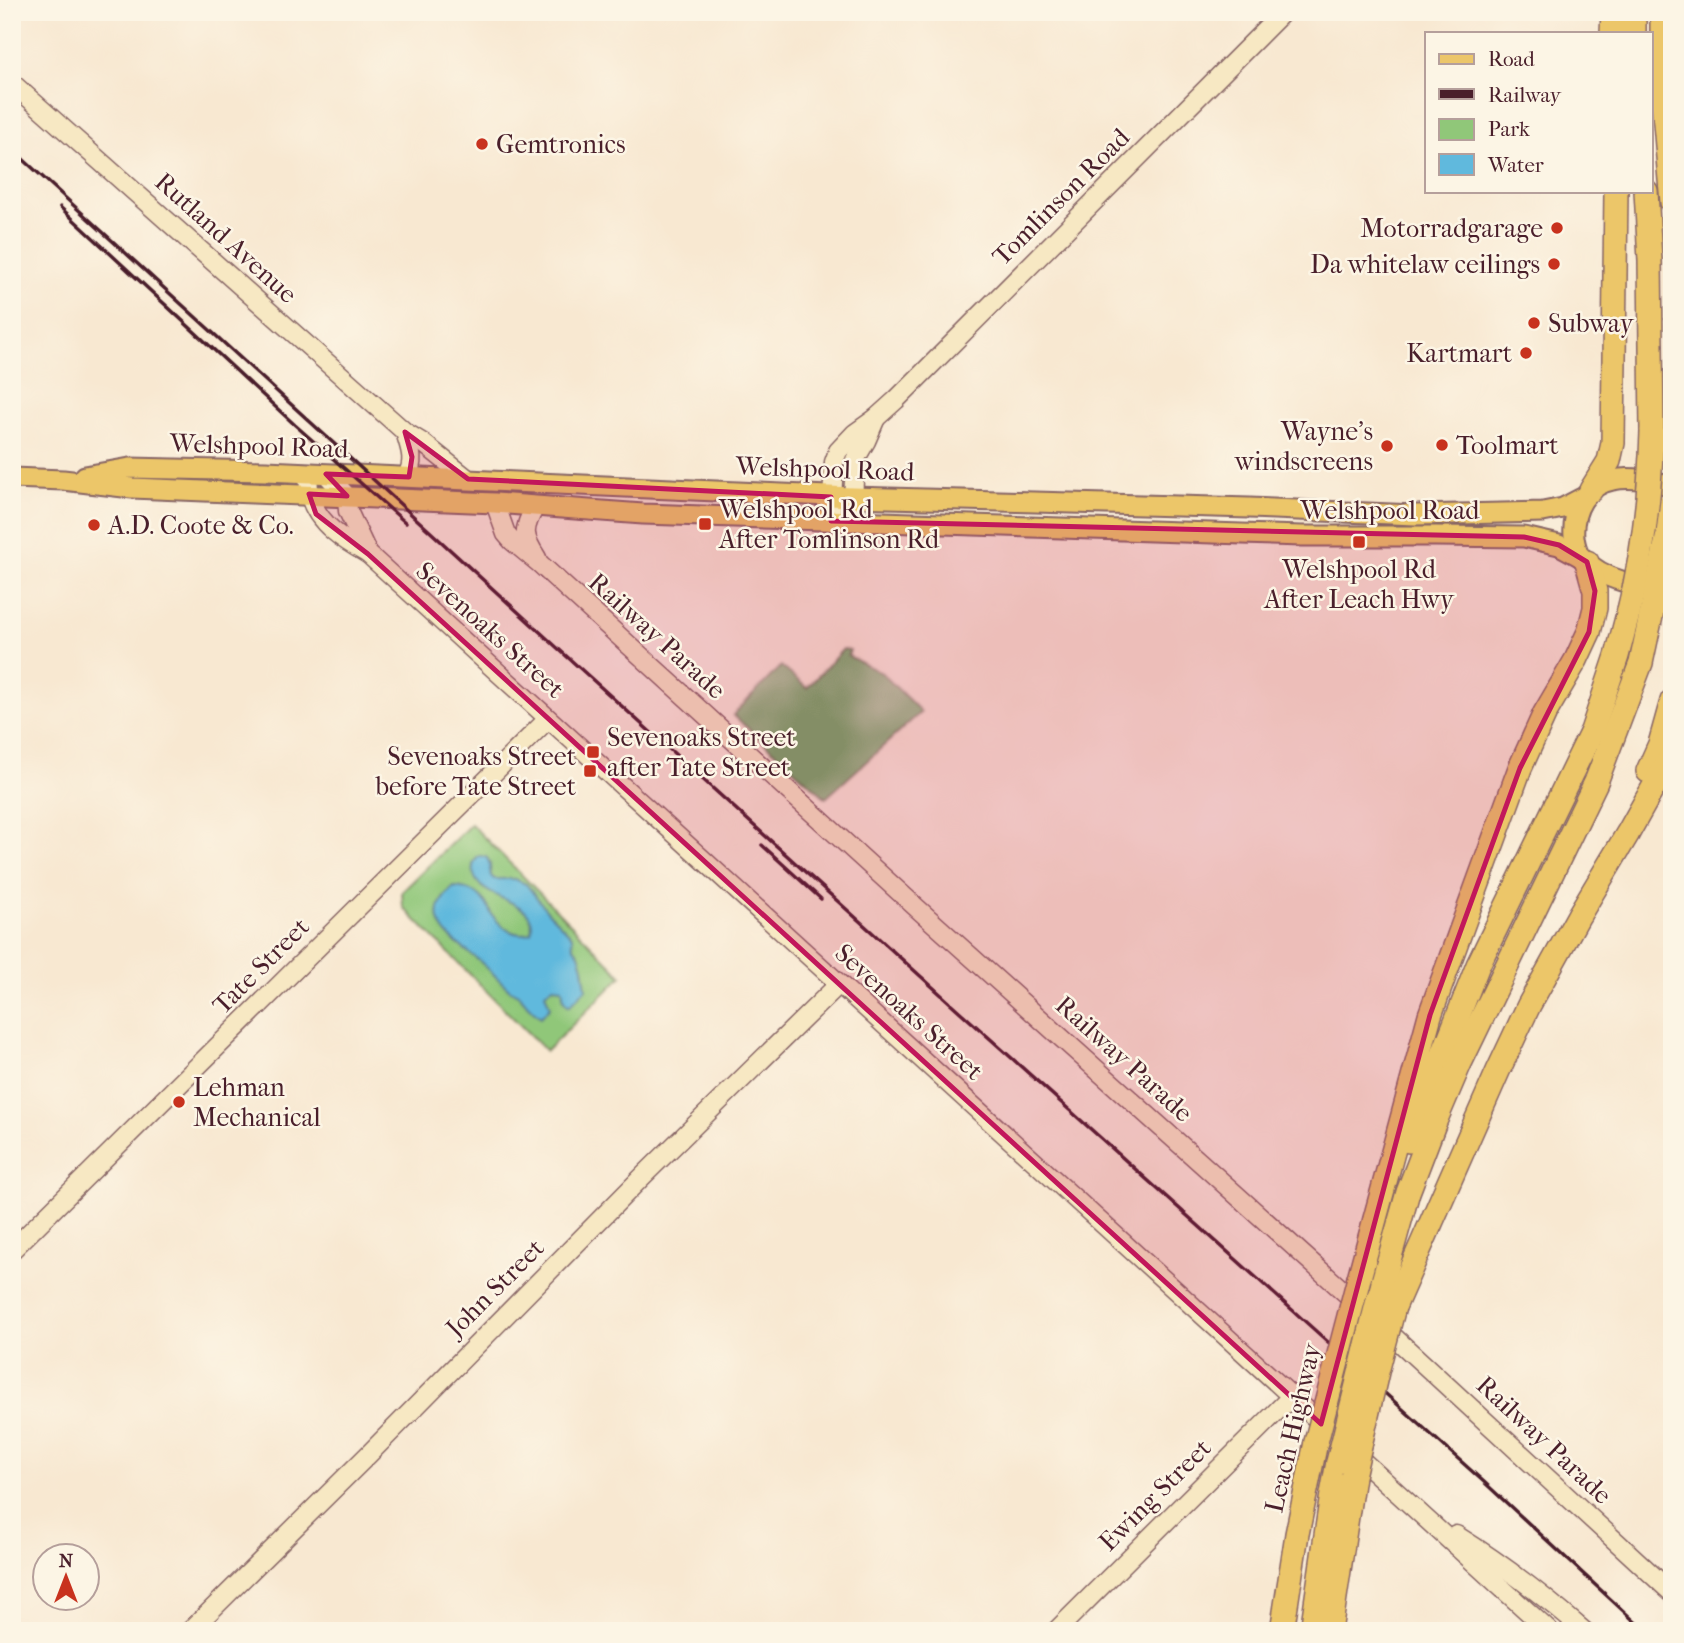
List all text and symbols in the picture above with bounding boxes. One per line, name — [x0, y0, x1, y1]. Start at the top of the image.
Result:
legend — [1425, 32, 1652, 192]
text: Road — [1488, 47, 1535, 71]
text: Railway — [1488, 83, 1562, 107]
text: Park — [1488, 117, 1530, 141]
street label: Tomlinson Road — [986, 121, 1137, 272]
place label: Gemtronics — [496, 129, 626, 160]
marker: Gemtronics — [474, 136, 490, 152]
text: Water — [1487, 153, 1544, 177]
street label: Rutland Avenue — [149, 166, 303, 310]
place label: Motorradgarage — [1360, 213, 1543, 244]
marker: Motorradgarage — [1549, 220, 1565, 236]
place label: Da whitelaw ceilings — [1310, 249, 1540, 280]
marker: Da whitelaw ceilings — [1546, 256, 1562, 272]
place label: Subway — [1548, 308, 1635, 339]
marker: Subway — [1526, 315, 1542, 331]
place label: Kartmart — [1406, 338, 1513, 369]
marker: Kartmart — [1518, 345, 1534, 361]
place label: Wayne's windscreens — [1233, 416, 1373, 477]
street label: Welshpool Road — [168, 427, 350, 465]
place label: Toolmart — [1456, 430, 1559, 461]
marker: Toolmart — [1434, 437, 1450, 453]
marker: Wayne's windscreens — [1379, 438, 1395, 454]
street label: Welshpool Road — [734, 450, 916, 488]
place label: Welshpool Rd After Tomlinson Rd — [718, 494, 940, 555]
street label: Welshpool Road — [1300, 495, 1480, 526]
place label: A.D. Coote & Co. — [107, 510, 294, 541]
marker: Welshpool Rd After Tomlinson Rd — [697, 516, 713, 532]
marker: A.D. Coote & Co. — [86, 517, 102, 533]
marker: Welshpool Rd After Leach Hwy — [1351, 534, 1367, 550]
place label: Welshpool Rd After Leach Hwy — [1263, 554, 1455, 615]
street label: Sevenoaks Street — [410, 555, 571, 705]
street label: Railway Parade — [582, 566, 732, 706]
place label: Sevenoaks Street after Tate Street — [607, 722, 796, 783]
place label: Sevenoaks Street before Tate Street — [374, 741, 577, 802]
marker: Sevenoaks Street after Tate Street — [585, 744, 601, 760]
marker: Sevenoaks Street before Tate Street — [582, 763, 598, 779]
street label: Tate Street — [206, 911, 316, 1021]
street label: Sevenoaks Street — [829, 937, 990, 1087]
street label: Railway Parade — [1049, 989, 1199, 1129]
place label: Lehman Mechanical — [193, 1072, 321, 1133]
marker: Lehman Mechanical — [171, 1094, 187, 1110]
street label: John Street — [438, 1232, 551, 1345]
street label: Leach Highway — [1258, 1339, 1328, 1516]
street label: Railway Parade — [1470, 1369, 1618, 1511]
street label: Ewing Street — [1093, 1432, 1218, 1557]
north arrow — [32, 1542, 102, 1612]
text: N — [59, 1550, 74, 1572]

